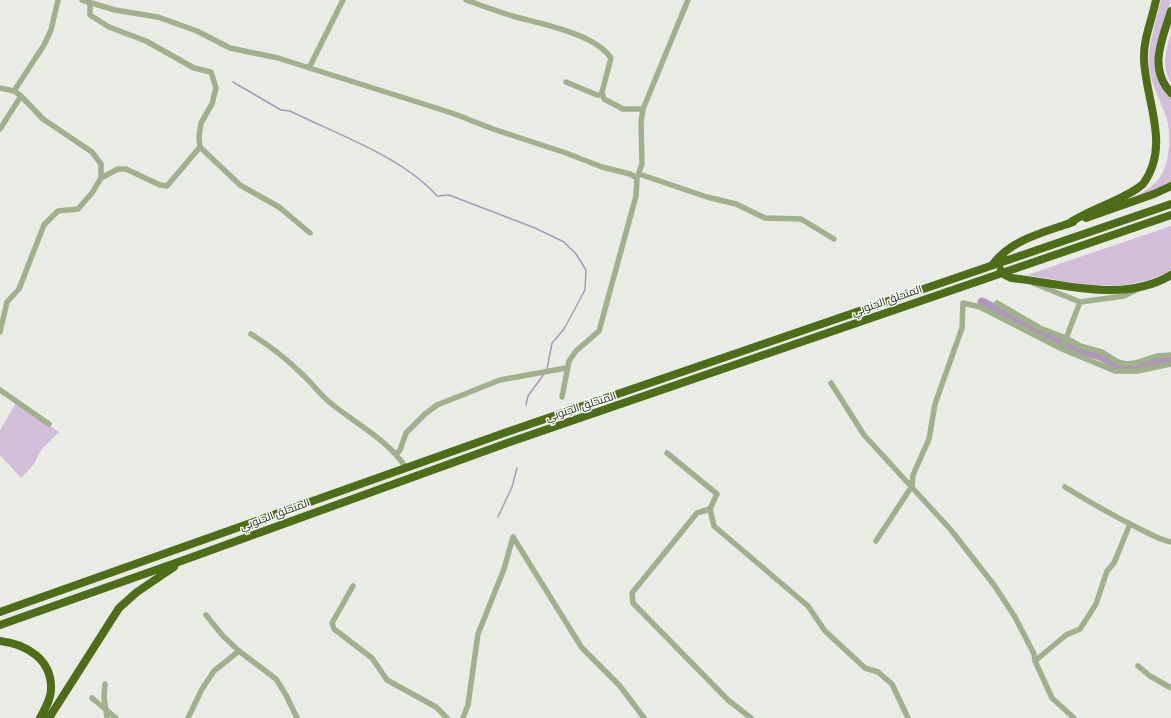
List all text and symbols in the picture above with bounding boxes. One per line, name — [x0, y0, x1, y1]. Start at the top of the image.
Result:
street label: المتحلق الجنوبي — [850, 283, 924, 319]
street label: المتحلق الجنوبي — [544, 389, 618, 425]
street label: المتحلق الجنوبي — [238, 496, 312, 534]

